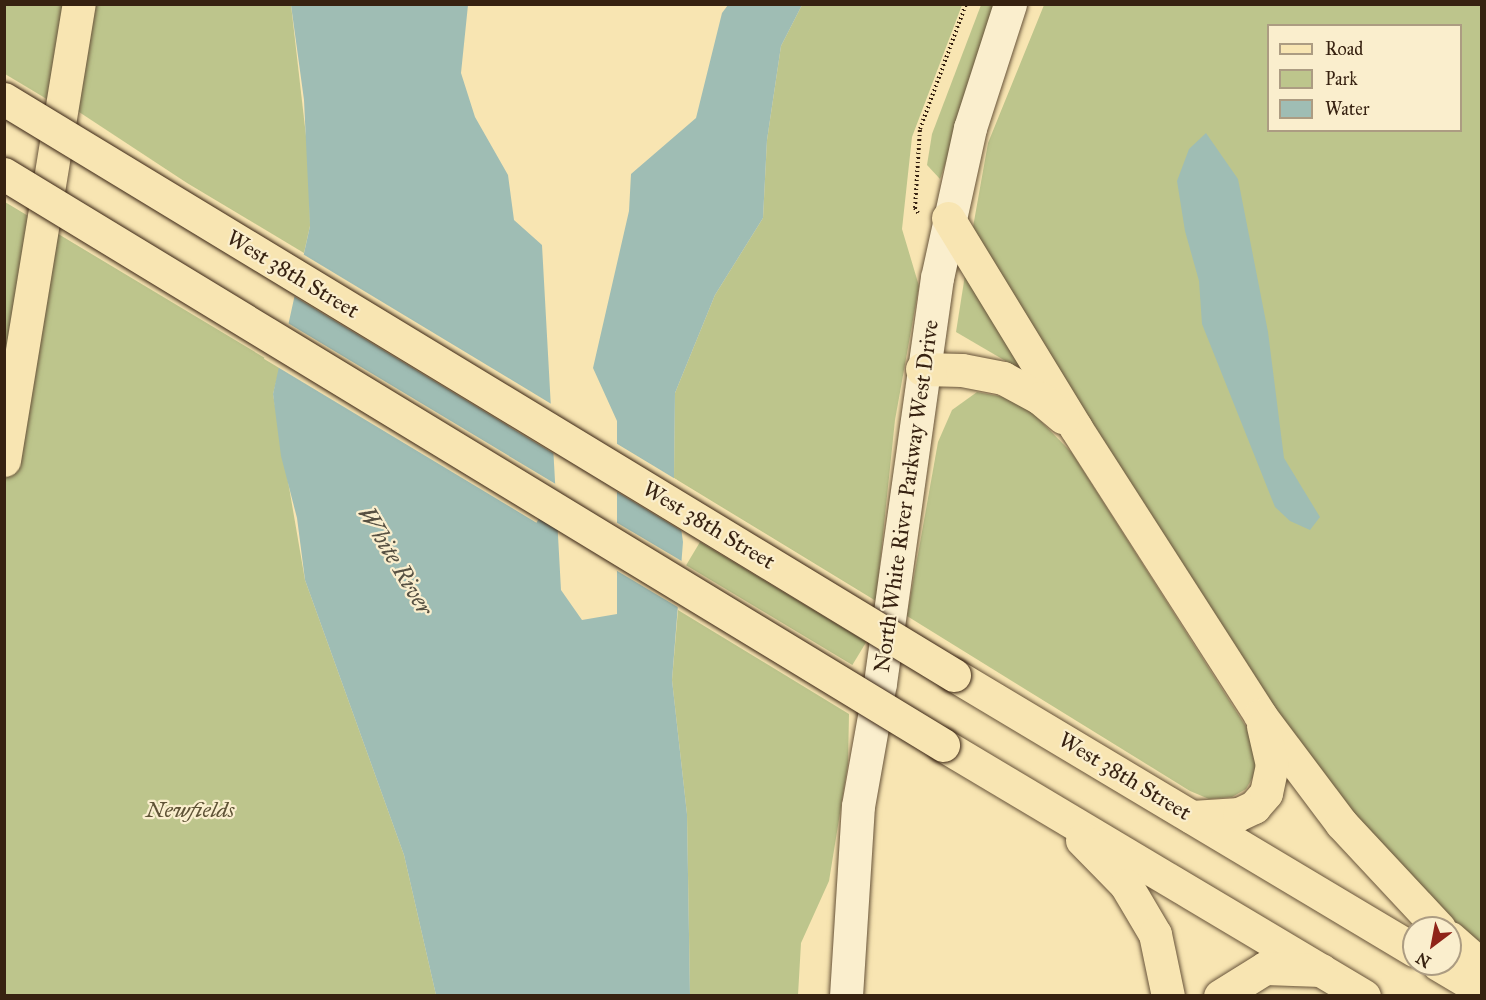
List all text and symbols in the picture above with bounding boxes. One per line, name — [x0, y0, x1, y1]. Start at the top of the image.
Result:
legend — [1267, 24, 1462, 132]
text: Road — [1325, 38, 1363, 60]
text: Park — [1325, 68, 1358, 90]
text: Water — [1325, 98, 1369, 120]
street label: West 38th Street — [222, 224, 364, 324]
street label: North White River Parkway West Drive — [868, 318, 944, 674]
street label: West 38th Street — [638, 475, 780, 575]
water label: White River — [351, 501, 439, 621]
street label: West 38th Street — [1054, 726, 1196, 826]
park label: Newfields — [146, 797, 234, 823]
north arrow — [1402, 916, 1462, 976]
text: N — [1412, 948, 1434, 972]

